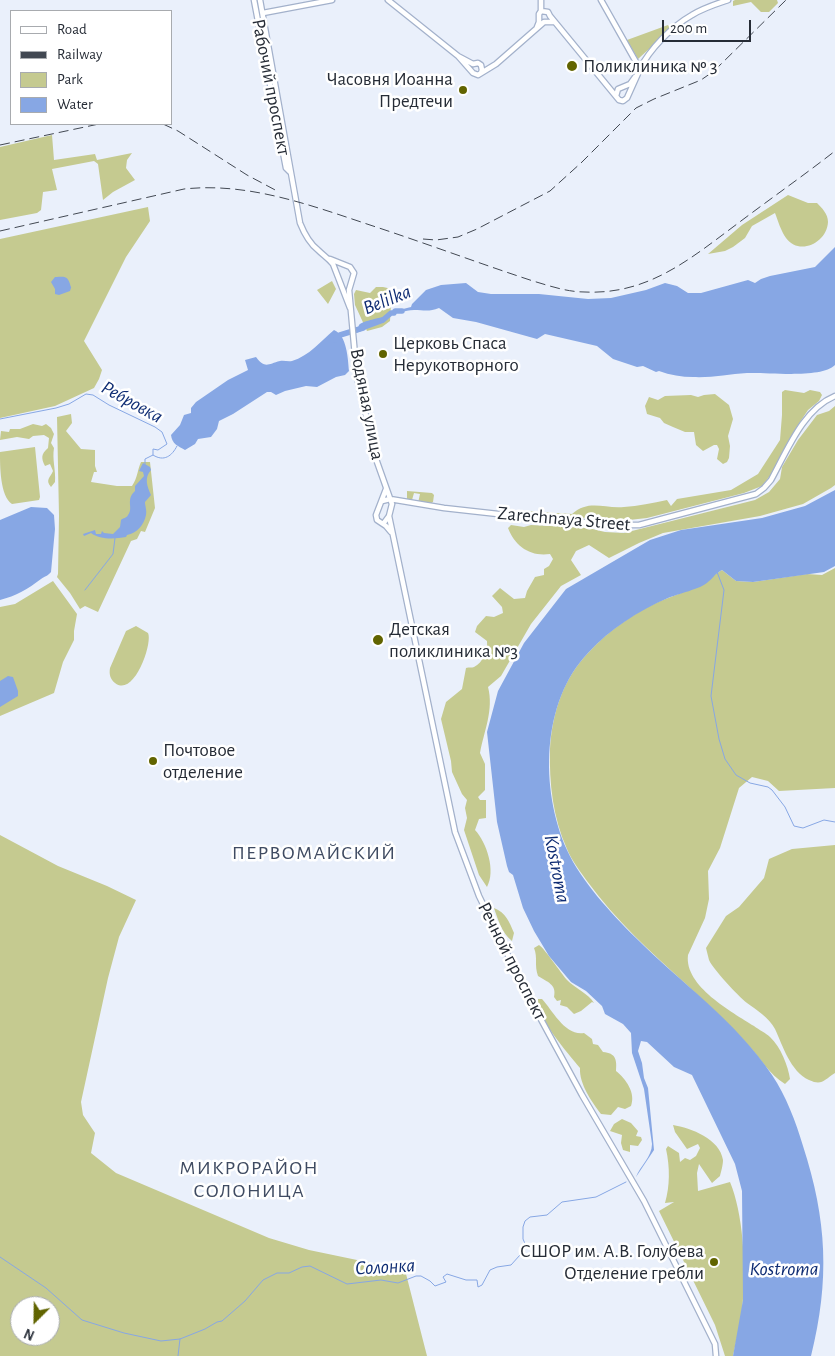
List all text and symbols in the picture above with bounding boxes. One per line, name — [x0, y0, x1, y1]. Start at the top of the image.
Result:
legend — [10, 10, 172, 125]
scale bar — [665, 10, 754, 42]
street label: Рабочий проспект — [247, 17, 295, 157]
text: 200 m — [670, 21, 707, 36]
text: Road — [57, 22, 87, 37]
text: Railway — [57, 47, 102, 62]
place label: Поликлиника № 3 — [583, 55, 718, 77]
marker: Поликлиника № 3 — [565, 59, 579, 73]
place label: Часовня Иоанна Предтечи — [327, 68, 453, 112]
text: Park — [57, 72, 83, 87]
marker: Часовня Иоанна Предтечи — [457, 84, 469, 96]
text: Water — [57, 97, 93, 112]
water label: Belilka — [359, 280, 415, 320]
place label: Церковь Спаса Нерукотворного — [393, 332, 519, 376]
street label: Водяная улица — [345, 346, 389, 462]
marker: Церковь Спаса Нерукотворного — [377, 348, 389, 360]
water label: Ребровка — [97, 375, 167, 429]
street label: Zarechnaya Street — [497, 502, 631, 536]
place label: Детская поликлиника №3 — [389, 618, 518, 662]
marker: Детская поликлиника №3 — [371, 633, 385, 647]
place label: Почтовое отделение — [163, 739, 243, 783]
marker: Почтовое отделение — [147, 755, 159, 767]
water label: Kostroma — [539, 833, 575, 905]
district label: ПЕРВОМАЙСКИЙ — [230, 841, 398, 865]
street label: Речной проспект — [472, 898, 552, 1024]
district label: МИКРОРАЙОН СОЛОНИЦА — [178, 1156, 320, 1203]
place label: СШОР им. А.В. Голубева Отделение гребли — [520, 1240, 704, 1284]
water label: Солонка — [354, 1253, 416, 1281]
marker: СШОР им. А.В. Голубева Отделение гребли — [708, 1256, 720, 1268]
water label: Kostroma — [750, 1257, 818, 1281]
north arrow — [10, 1296, 60, 1346]
text: N — [22, 1326, 37, 1342]

